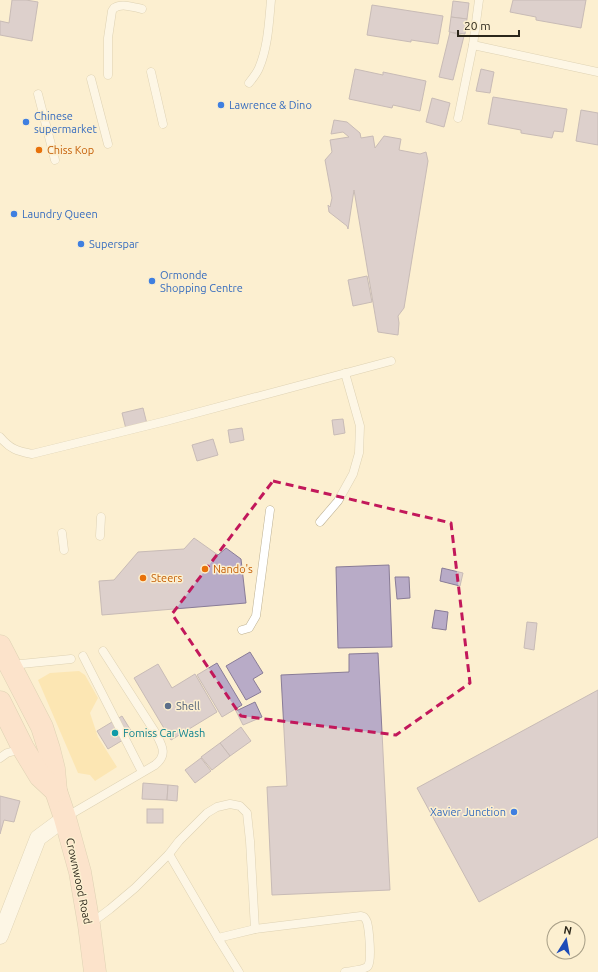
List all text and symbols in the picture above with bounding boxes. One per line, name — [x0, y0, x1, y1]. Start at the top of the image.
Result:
scale bar — [458, 12, 519, 38]
text: 20 m — [464, 19, 491, 32]
place label: Lawrence & Dino — [229, 99, 312, 111]
marker: Lawrence & Dino — [216, 100, 226, 110]
place label: Chinese supermarket — [34, 110, 97, 135]
marker: Chinese supermarket — [21, 117, 31, 127]
place label: Chiss Kop — [47, 144, 94, 156]
marker: Chiss Kop — [34, 145, 44, 155]
place label: Laundry Queen — [22, 208, 98, 220]
marker: Laundry Queen — [9, 209, 19, 219]
place label: Superspar — [89, 238, 140, 250]
marker: Superspar — [76, 239, 86, 249]
place label: Ormonde Shopping Centre — [160, 269, 243, 294]
marker: Ormonde Shopping Centre — [147, 276, 157, 286]
place label: Nando's — [213, 563, 253, 575]
marker: Nando's — [200, 564, 210, 574]
place label: Steers — [151, 572, 182, 584]
marker: Steers — [138, 573, 148, 583]
place label: Shell — [176, 700, 200, 712]
marker: Shell — [163, 701, 173, 711]
place label: Fomiss Car Wash — [123, 727, 205, 739]
marker: Fomiss Car Wash — [110, 728, 120, 738]
place label: Xavier Junction — [430, 806, 506, 818]
marker: Xavier Junction — [509, 807, 519, 817]
street label: Crownwood Road — [64, 837, 94, 925]
north arrow — [546, 920, 586, 960]
text: N — [563, 924, 573, 937]

